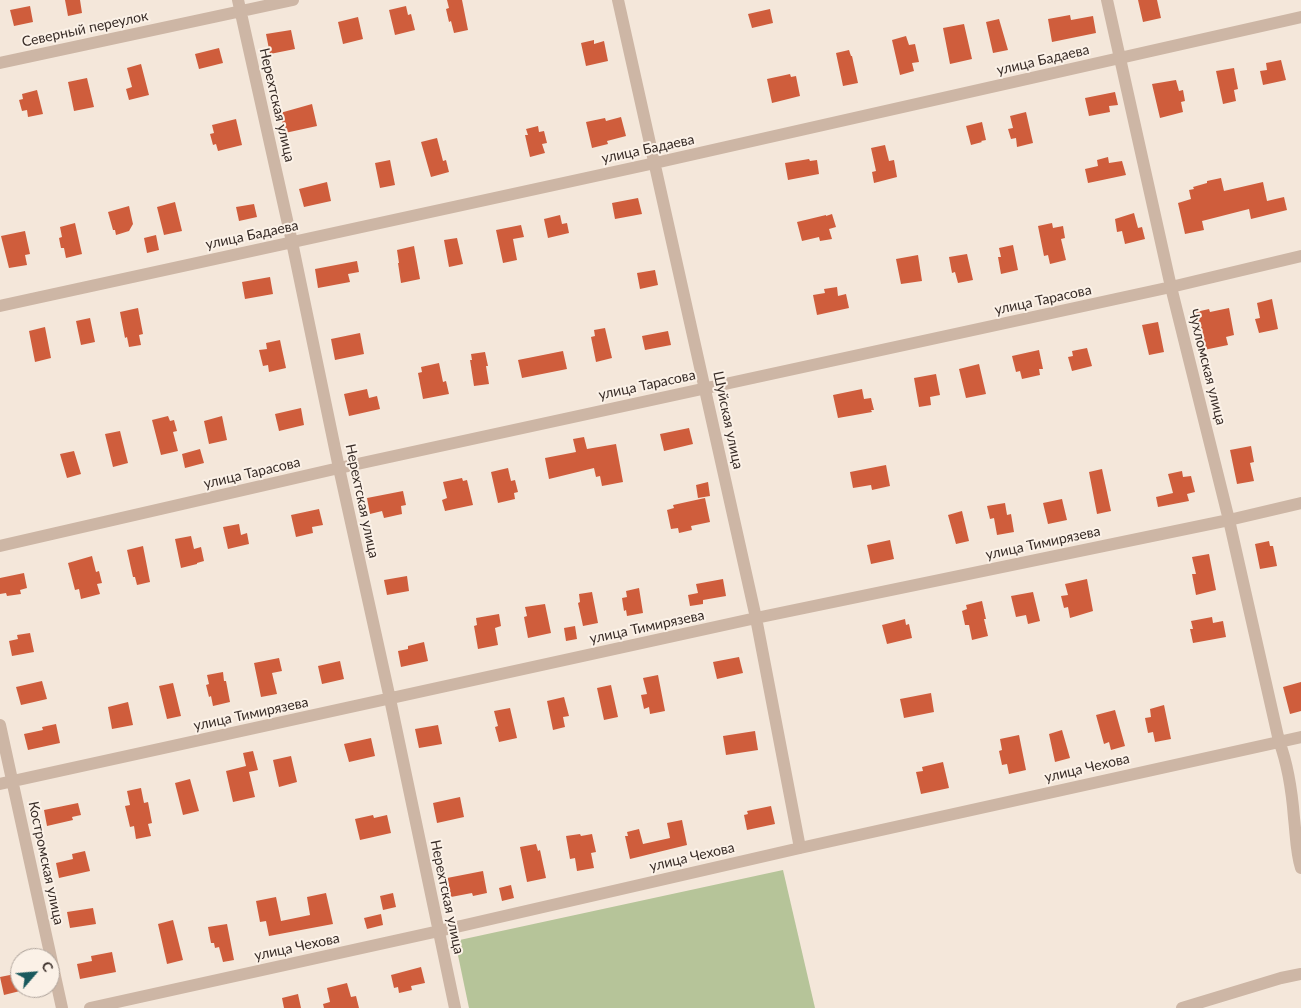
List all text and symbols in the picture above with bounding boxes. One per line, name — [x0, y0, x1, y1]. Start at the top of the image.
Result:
street label: Северный переулок — [20, 7, 150, 51]
street label: улица Бадаева — [995, 41, 1091, 79]
street label: Нерехтская улица — [256, 46, 298, 164]
street label: улица Бадаева — [600, 131, 696, 167]
street label: улица Бадаева — [204, 217, 300, 253]
street label: улица Тарасова — [993, 282, 1093, 318]
street label: Чухломская улица — [1184, 307, 1230, 427]
street label: улица Тарасова — [597, 367, 697, 403]
street label: Шуйская улица — [709, 369, 747, 471]
street label: Нерехтская улица — [342, 442, 382, 560]
street label: улица Тарасова — [202, 454, 302, 492]
street label: улица Тимирязева — [984, 523, 1102, 563]
street label: улица Тимирязева — [588, 607, 706, 647]
street label: улица Тимирязева — [192, 694, 310, 734]
street label: улица Чехова — [1043, 750, 1131, 786]
street label: Костромская улица — [25, 800, 67, 926]
street label: Нерехтская улица — [427, 838, 467, 956]
street label: улица Чехова — [648, 839, 736, 875]
street label: улица Чехова — [253, 930, 341, 964]
north arrow — [10, 948, 60, 998]
text: С — [38, 958, 58, 974]

